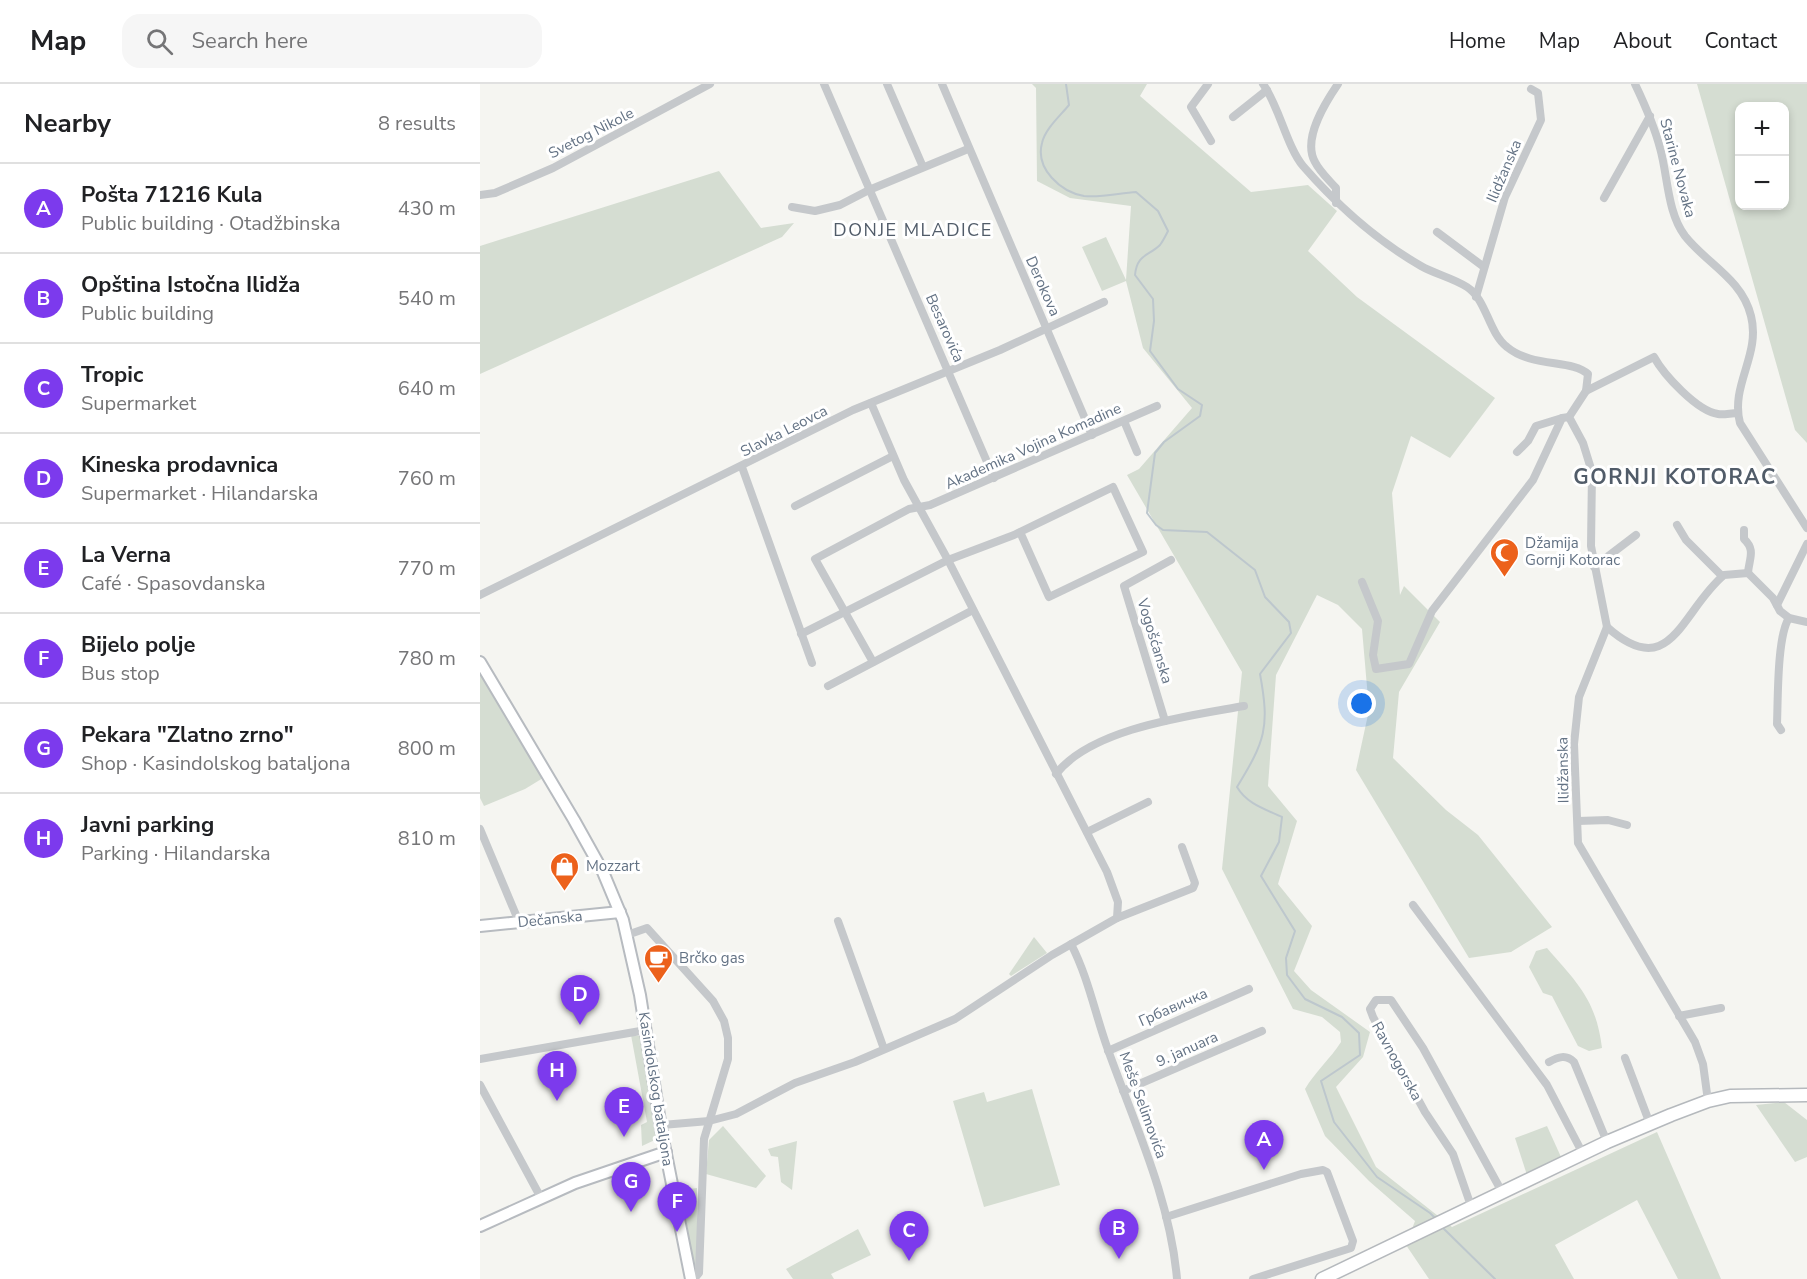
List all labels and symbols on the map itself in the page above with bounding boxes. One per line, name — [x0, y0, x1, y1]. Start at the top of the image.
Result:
street label: Svetog Nikole — [545, 103, 637, 163]
street label: Starine Novaka — [1655, 116, 1701, 220]
street label: Ilidžanska — [1482, 137, 1526, 205]
district label: DONJE MLADICE — [833, 218, 993, 242]
street label: Derokova — [1021, 253, 1065, 319]
street label: Besarovića — [921, 291, 969, 365]
street label: Akademika Vojina Komadine — [942, 398, 1124, 494]
street label: Slavka Leovca — [737, 400, 831, 462]
district label: GORNJI KOTORAC — [1573, 463, 1777, 491]
place label: Džamija Gornji Kotorac — [1525, 533, 1620, 570]
mosque icon: Džamija Gornji Kotorac — [1488, 536, 1520, 578]
street label: Vogošćanska — [1132, 595, 1177, 686]
your location — [1347, 689, 1376, 718]
street label: Ilidžanska — [1552, 737, 1574, 803]
shop icon: Mozzart — [549, 850, 581, 892]
place label: Mozzart — [586, 856, 641, 876]
street label: Dečanska — [517, 906, 583, 932]
cafe icon: Brčko gas — [642, 942, 674, 984]
place label: Brčko gas — [679, 948, 745, 968]
pin: D — [560, 976, 600, 1025]
street label: Грбавичка — [1135, 983, 1211, 1031]
street label: Kasindolskog bataljona — [634, 1010, 678, 1168]
street label: Ravnogorska — [1367, 1018, 1427, 1104]
street label: 9. januara — [1153, 1026, 1221, 1072]
street label: Meše Selimovića — [1114, 1049, 1172, 1161]
pin: H — [538, 1052, 577, 1101]
pin: E — [604, 1088, 644, 1137]
pin: A — [1244, 1120, 1284, 1170]
pin: G — [612, 1162, 650, 1212]
pin: F — [658, 1182, 696, 1232]
pin: B — [1100, 1210, 1138, 1259]
pin: C — [890, 1212, 928, 1261]

